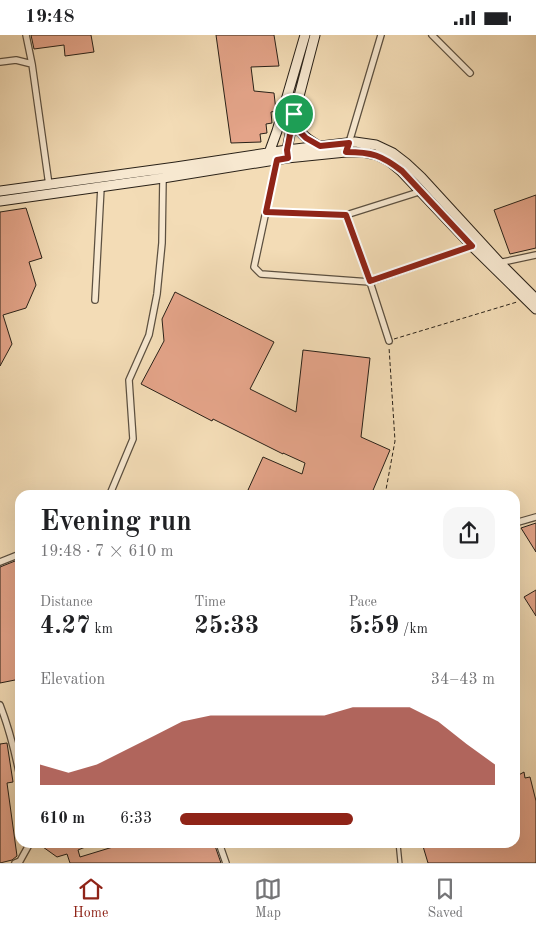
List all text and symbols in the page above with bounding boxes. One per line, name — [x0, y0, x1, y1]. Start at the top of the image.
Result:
text: 19:48 — [25, 8, 74, 27]
pin — [273, 93, 315, 135]
icon: arrive — [280, 100, 308, 128]
button: share — [443, 507, 495, 559]
text: Evening run — [40, 509, 192, 537]
text: 19:48 · 7 × 610 m — [40, 544, 173, 560]
text: Distance — [40, 595, 93, 609]
text: Time — [194, 595, 226, 609]
text: Pace — [349, 595, 377, 609]
text: 4.27 — [40, 614, 91, 639]
text: 25:33 — [194, 614, 259, 639]
text: 5:59 — [349, 614, 399, 639]
text: km — [91, 622, 113, 636]
text: /km — [399, 622, 428, 636]
text: Elevation — [40, 672, 105, 688]
text: 34–43 m — [431, 672, 495, 688]
text: 610 m — [40, 811, 85, 827]
text: 6:33 — [120, 811, 152, 827]
tab: Home — [73, 875, 108, 922]
tab: Map — [254, 875, 282, 922]
tab: Saved — [428, 875, 463, 922]

